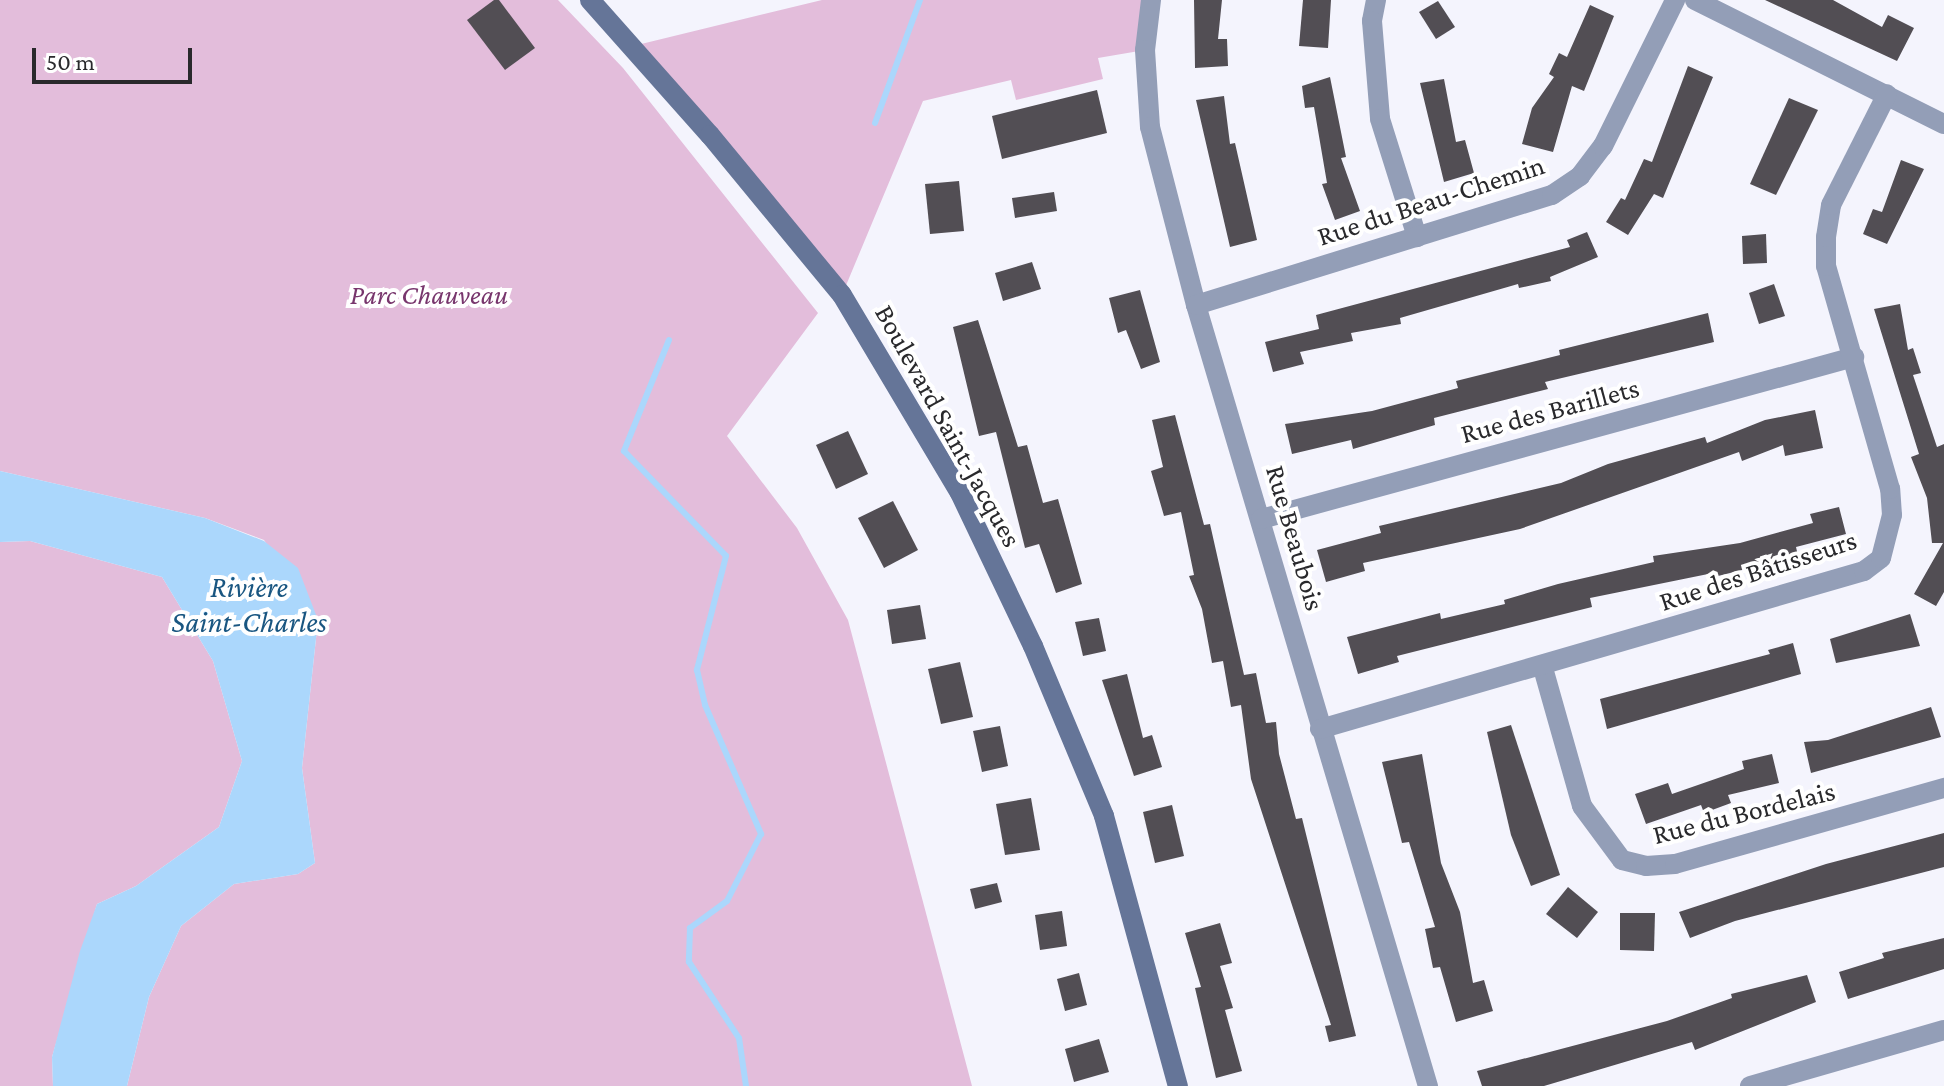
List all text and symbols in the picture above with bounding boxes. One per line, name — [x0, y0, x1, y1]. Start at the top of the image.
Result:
scale bar — [36, 32, 196, 82]
text: 50 m — [46, 48, 95, 75]
street label: Rue du Beau-Chemin — [1313, 148, 1549, 254]
park label: Parc Chauveau — [350, 278, 508, 312]
street label: Boulevard Saint-Jacques — [867, 299, 1029, 553]
street label: Rue des Barillets — [1457, 371, 1643, 451]
street label: Rue Beaubois — [1258, 461, 1332, 615]
street label: Rue des Bâtisseurs — [1655, 523, 1861, 619]
water label: Rivière Saint-Charles — [171, 569, 327, 640]
street label: Rue du Bordelais — [1649, 774, 1839, 852]

